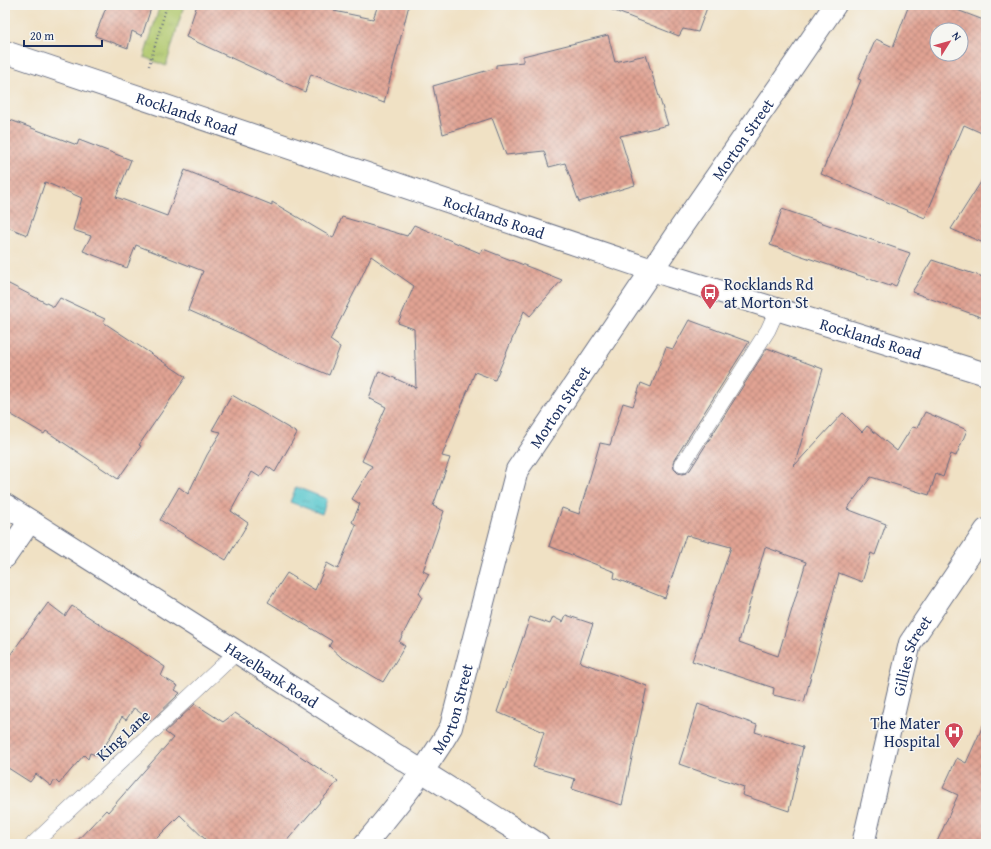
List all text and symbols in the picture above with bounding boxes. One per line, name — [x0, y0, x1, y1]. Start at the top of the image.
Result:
scale bar — [24, 22, 102, 48]
north arrow — [929, 22, 969, 62]
text: 20 m — [30, 27, 54, 44]
text: N — [948, 28, 966, 44]
street label: Rocklands Road — [133, 85, 241, 142]
street label: Morton Street — [705, 93, 780, 185]
street label: Rocklands Road — [440, 189, 548, 245]
place label: Rocklands Rd at Morton St — [724, 272, 814, 314]
bus stop icon: Rocklands Rd at Morton St — [699, 282, 721, 310]
street label: Rocklands Road — [817, 311, 925, 365]
street label: Morton Street — [523, 361, 596, 453]
street label: Gillies Street — [886, 610, 938, 698]
street label: Hazelbank Road — [220, 635, 324, 714]
street label: Morton Street — [425, 661, 479, 759]
street label: King Lane — [91, 704, 155, 766]
place label: The Mater Hospital — [871, 711, 941, 753]
hospital icon: The Mater Hospital — [943, 721, 965, 749]

